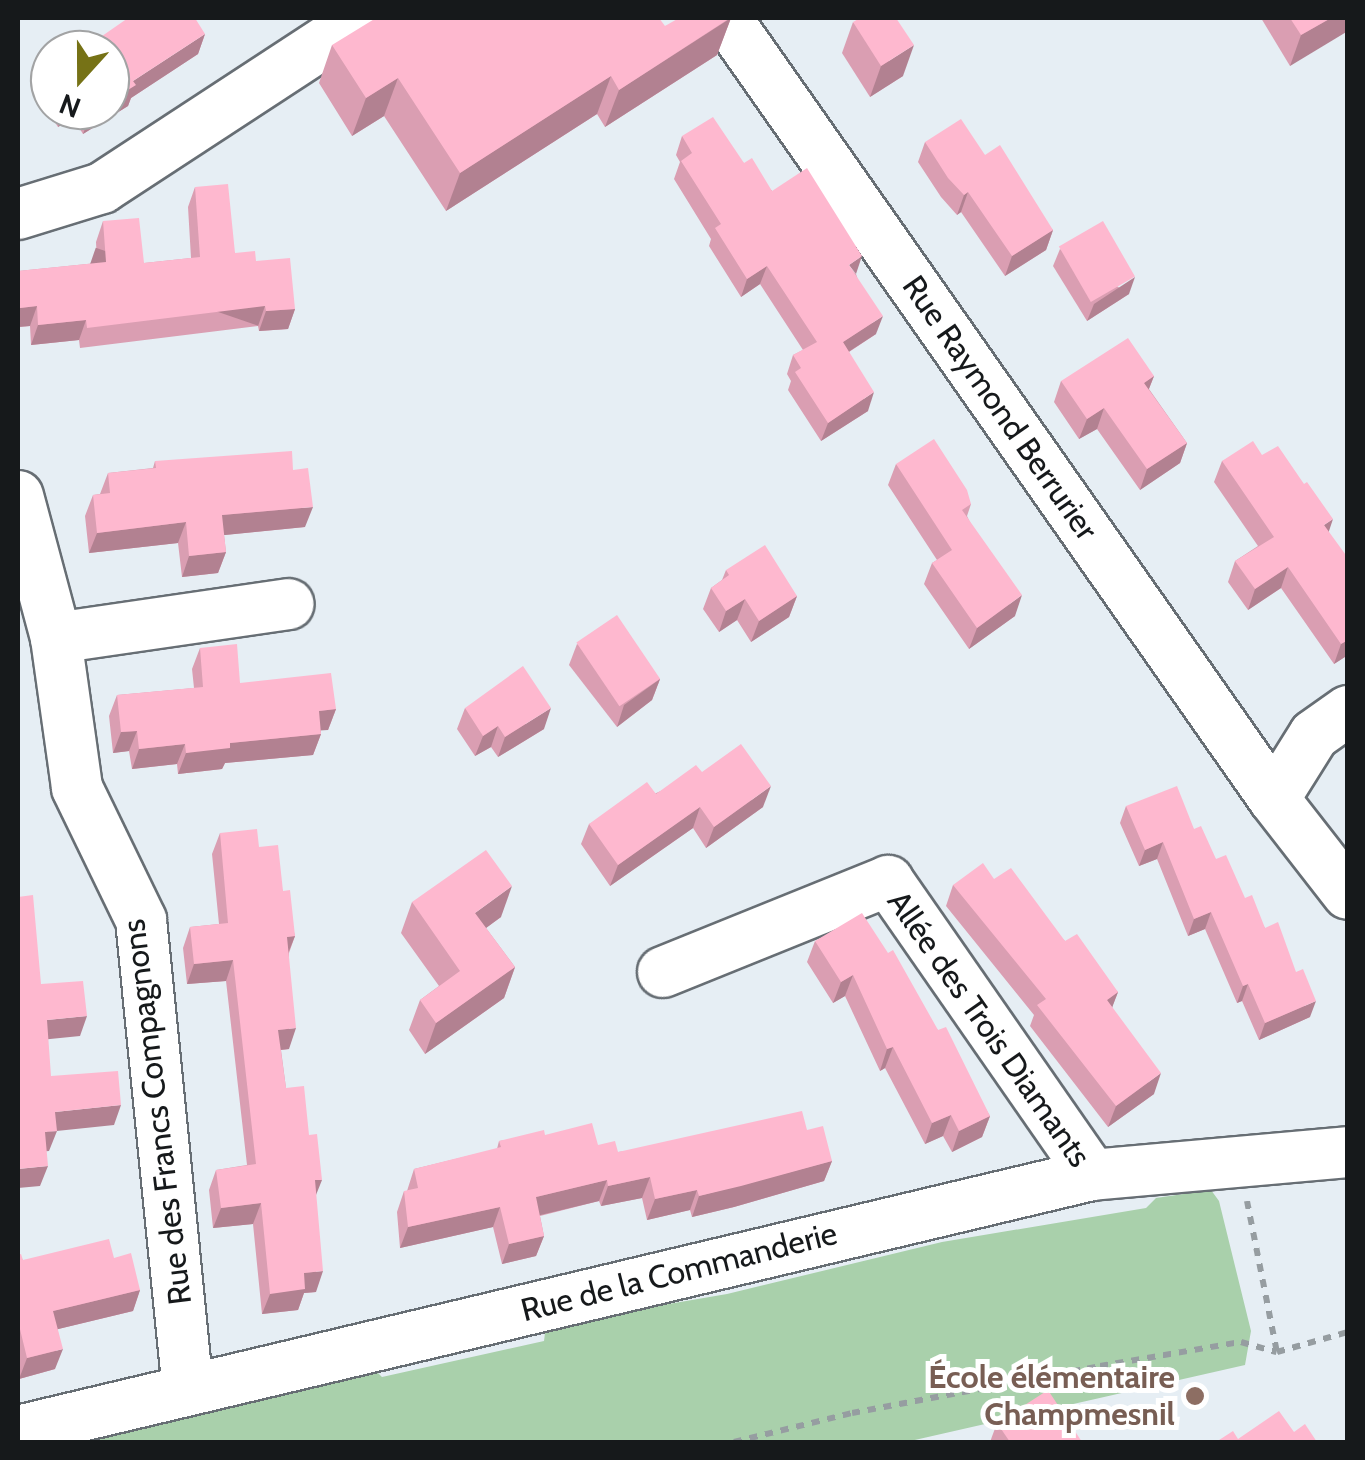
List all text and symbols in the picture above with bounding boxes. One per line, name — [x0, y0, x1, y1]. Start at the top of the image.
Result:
north arrow — [30, 30, 130, 130]
text: N — [55, 87, 85, 126]
street label: Rue Raymond Berrurier — [894, 269, 1106, 547]
street label: Allée des Trois Diamants — [879, 884, 1099, 1174]
street label: Rue des Francs Compagnons — [114, 917, 200, 1307]
street label: Rue de la Commanderie — [517, 1214, 841, 1330]
place label: École élémentaire Champmesnil — [928, 1359, 1175, 1434]
marker: École élémentaire Champmesnil — [1184, 1385, 1206, 1407]

